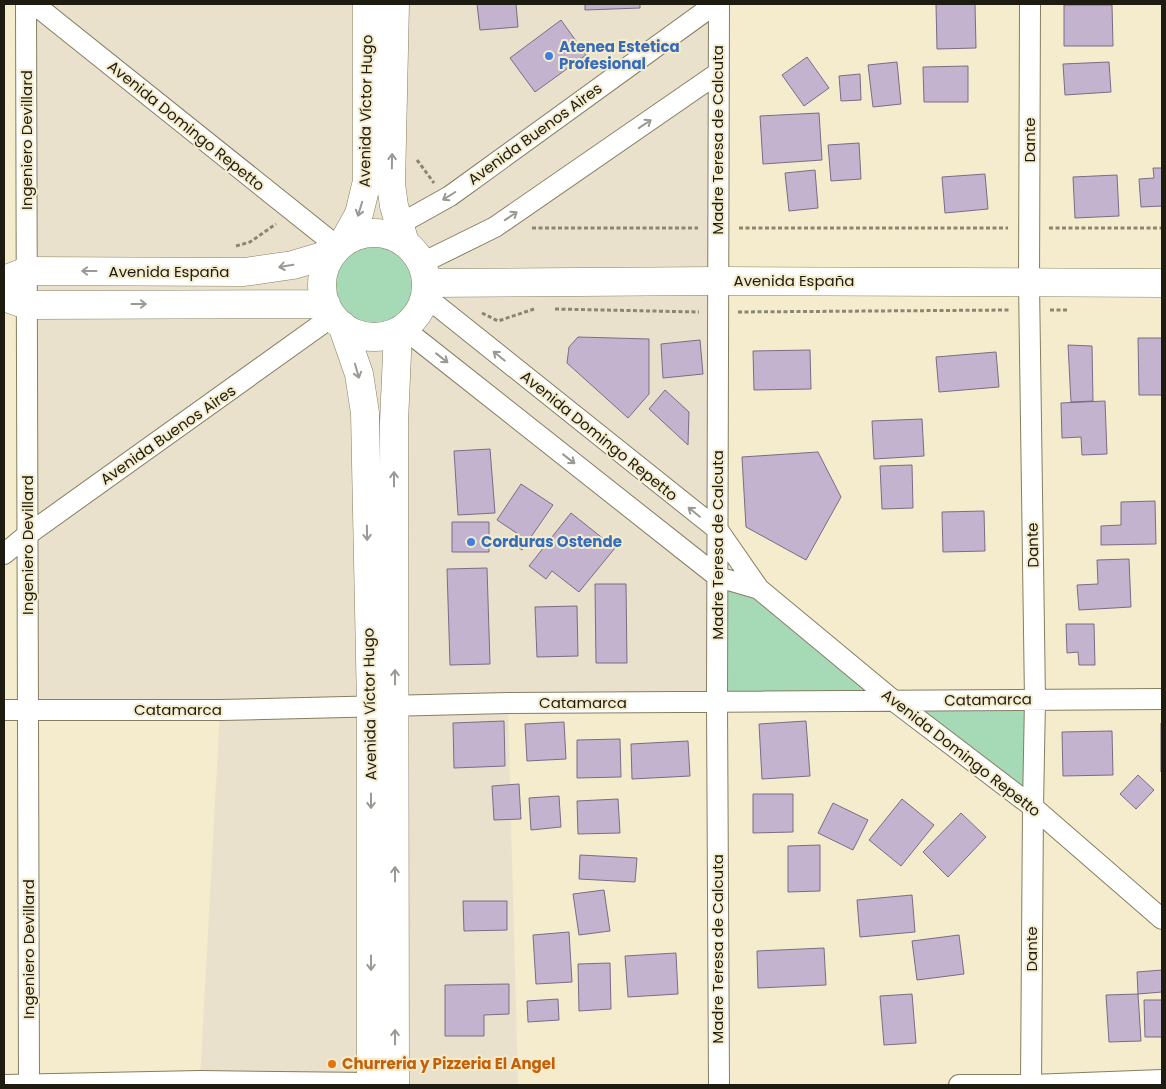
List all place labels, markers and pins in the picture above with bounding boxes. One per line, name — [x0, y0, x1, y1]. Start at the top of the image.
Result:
place label: Atenea Estetica Profesional — [559, 36, 680, 74]
marker: Atenea Estetica Profesional — [543, 50, 555, 62]
place label: Corduras Ostende — [481, 531, 622, 552]
marker: Corduras Ostende — [465, 536, 477, 548]
place label: Churreria y Pizzeria El Angel — [342, 1053, 555, 1074]
marker: Churreria y Pizzeria El Angel — [326, 1058, 338, 1070]

